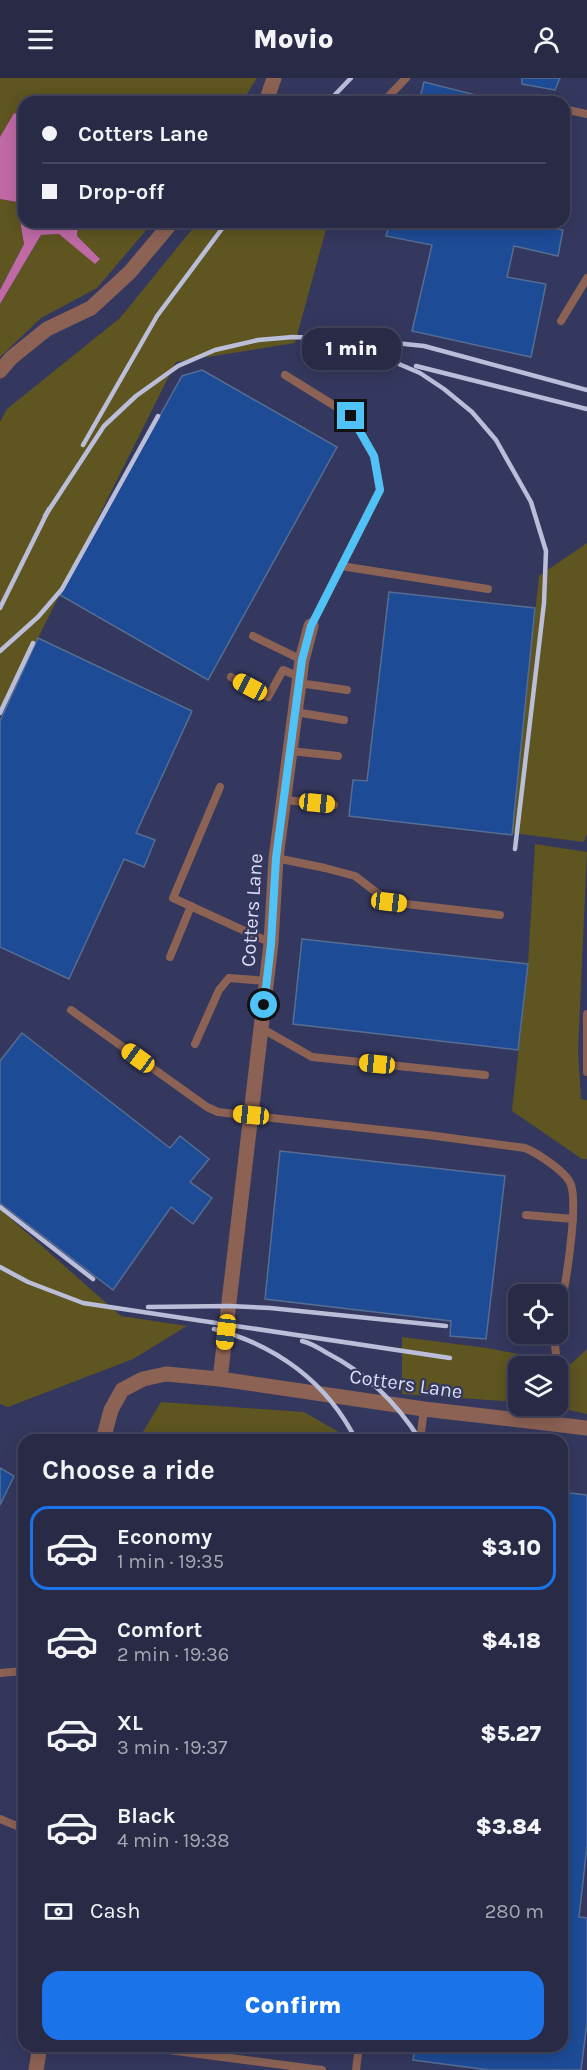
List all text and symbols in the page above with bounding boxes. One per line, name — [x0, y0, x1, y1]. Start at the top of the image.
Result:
icon: menu — [24, 23, 57, 56]
text: Movio — [253, 23, 334, 55]
icon: person — [530, 23, 563, 56]
text: Cotters Lane — [78, 121, 208, 147]
text: Drop-off — [78, 179, 164, 205]
callout: 1 min — [302, 329, 400, 371]
text: 1 min — [325, 337, 378, 360]
route end — [337, 402, 364, 429]
car — [230, 671, 270, 703]
car — [298, 792, 336, 814]
street label: Cotters Lane — [237, 852, 267, 968]
car — [370, 891, 408, 913]
route start — [250, 991, 277, 1018]
car — [118, 1040, 158, 1076]
car — [358, 1053, 396, 1075]
car — [232, 1104, 270, 1126]
map controls — [508, 1284, 568, 1416]
button: locate — [508, 1284, 568, 1344]
car — [215, 1313, 237, 1351]
button: layers — [508, 1356, 568, 1416]
street label: Cotters Lane — [348, 1365, 464, 1403]
text: Choose a ride — [42, 1454, 215, 1486]
icon: car — [45, 1521, 99, 1575]
text: Economy — [117, 1524, 212, 1550]
text: $3.10 — [481, 1535, 541, 1561]
text: 1 min · 19:35 — [117, 1550, 224, 1573]
icon: car — [45, 1614, 99, 1668]
text: Comfort — [117, 1617, 202, 1643]
text: $4.18 — [482, 1628, 541, 1654]
text: 2 min · 19:36 — [117, 1643, 229, 1666]
icon: car — [45, 1707, 99, 1761]
text: XL — [117, 1710, 143, 1736]
text: $5.27 — [480, 1721, 541, 1747]
text: 3 min · 19:37 — [117, 1736, 227, 1759]
icon: car — [45, 1800, 99, 1854]
text: Black — [117, 1803, 176, 1829]
text: $3.84 — [476, 1814, 541, 1840]
text: 4 min · 19:38 — [117, 1829, 230, 1852]
icon: cash — [42, 1895, 75, 1928]
text: Cash — [90, 1898, 140, 1924]
text: 280 m — [485, 1900, 544, 1923]
button: Confirm — [42, 1971, 544, 2040]

